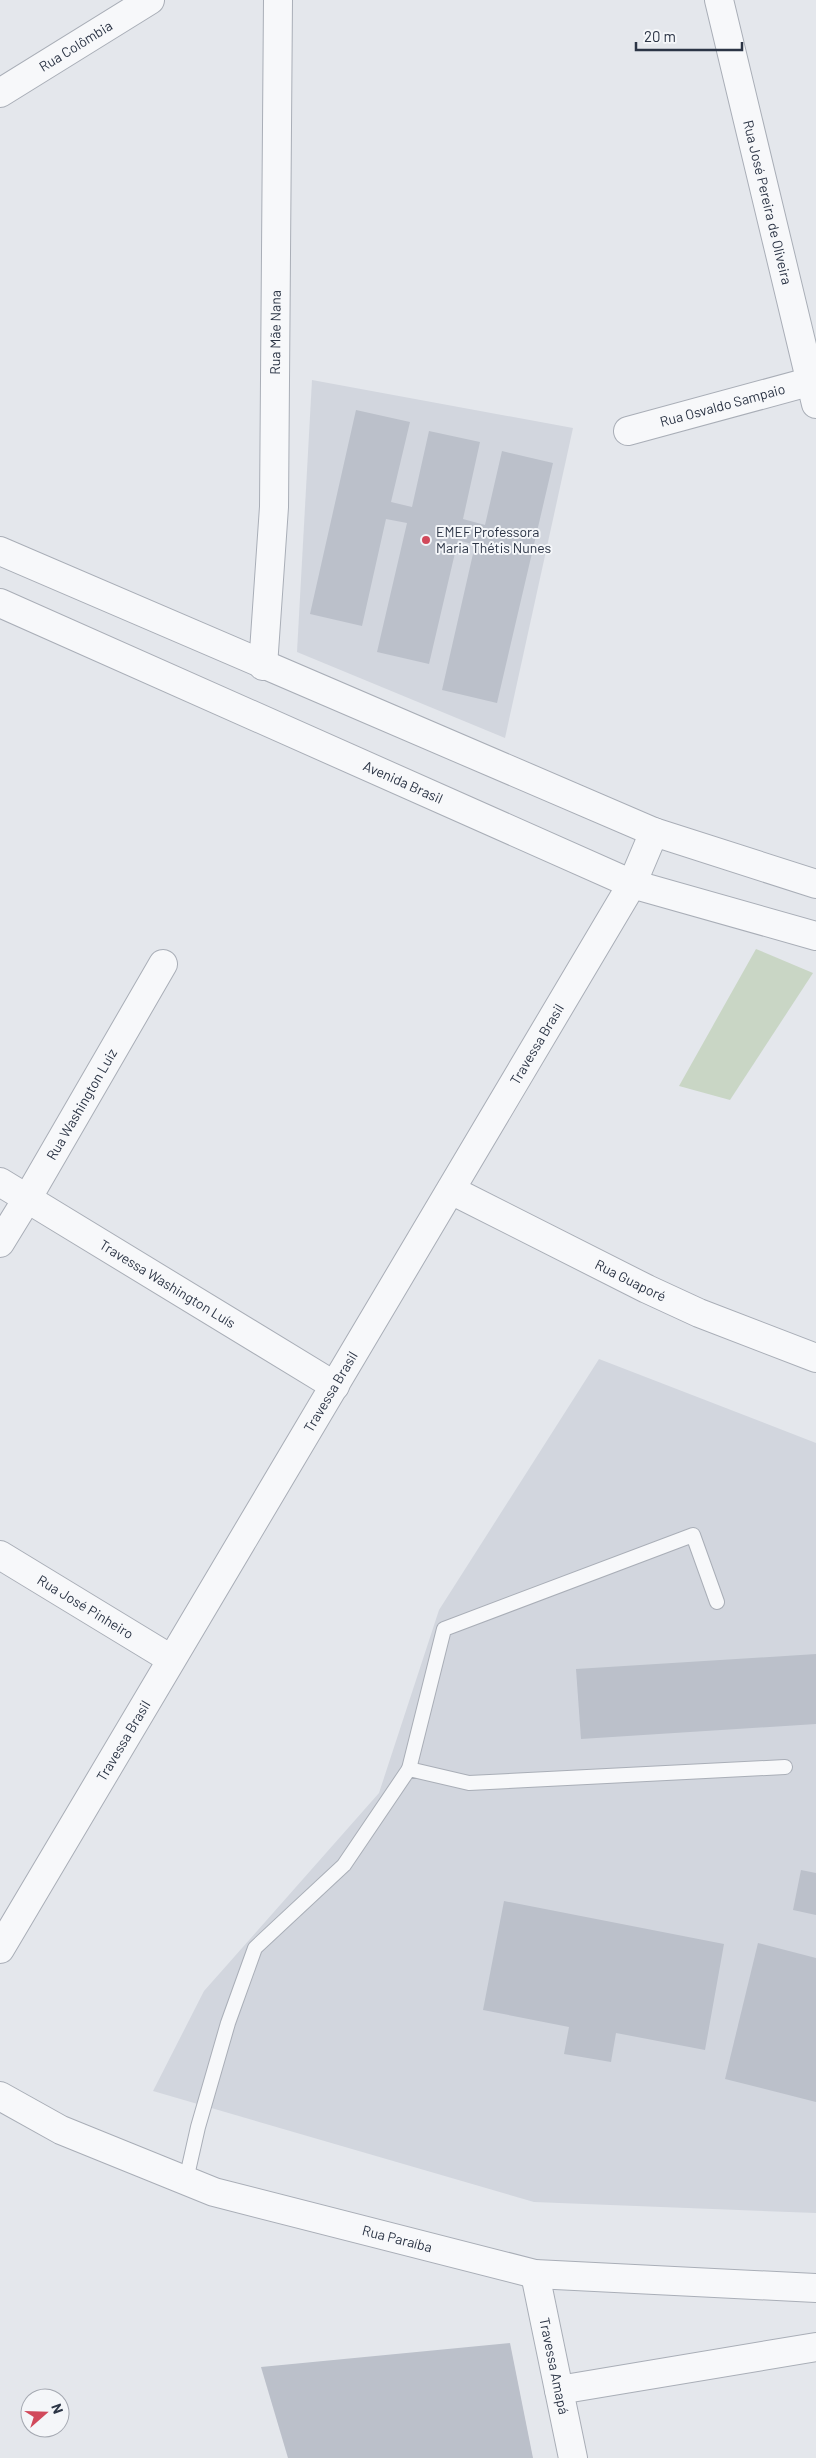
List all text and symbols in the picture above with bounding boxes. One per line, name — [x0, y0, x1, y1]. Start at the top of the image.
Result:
street label: Rua Colômbia — [36, 17, 115, 75]
scale bar — [636, 20, 742, 52]
text: 20 m — [644, 27, 676, 45]
street label: Rua José Pereira de Oliveira — [740, 118, 796, 286]
street label: Rua Mãe Nana — [266, 290, 284, 375]
street label: Rua Osvaldo Sampaio — [658, 380, 787, 430]
place label: EMEF Professora Maria Thétis Nunes — [436, 523, 552, 556]
marker: EMEF Professora Maria Thétis Nunes — [420, 534, 432, 546]
street label: Avenida Brasil — [361, 757, 446, 807]
street label: Travessa Brasil — [506, 1001, 567, 1087]
street label: Rua Washington Luiz — [42, 1045, 120, 1163]
street label: Travessa Washington Luís — [97, 1236, 239, 1332]
street label: Rua Guaporé — [592, 1255, 669, 1305]
street label: Travessa Brasil — [300, 1348, 361, 1435]
street label: Rua José Pinheiro — [35, 1571, 137, 1642]
street label: Travessa Brasil — [93, 1697, 154, 1784]
street label: Rua Paraíba — [361, 2221, 434, 2255]
street label: Travessa Amapá — [536, 2316, 573, 2416]
north arrow — [20, 2388, 70, 2438]
text: N — [48, 2401, 67, 2416]

